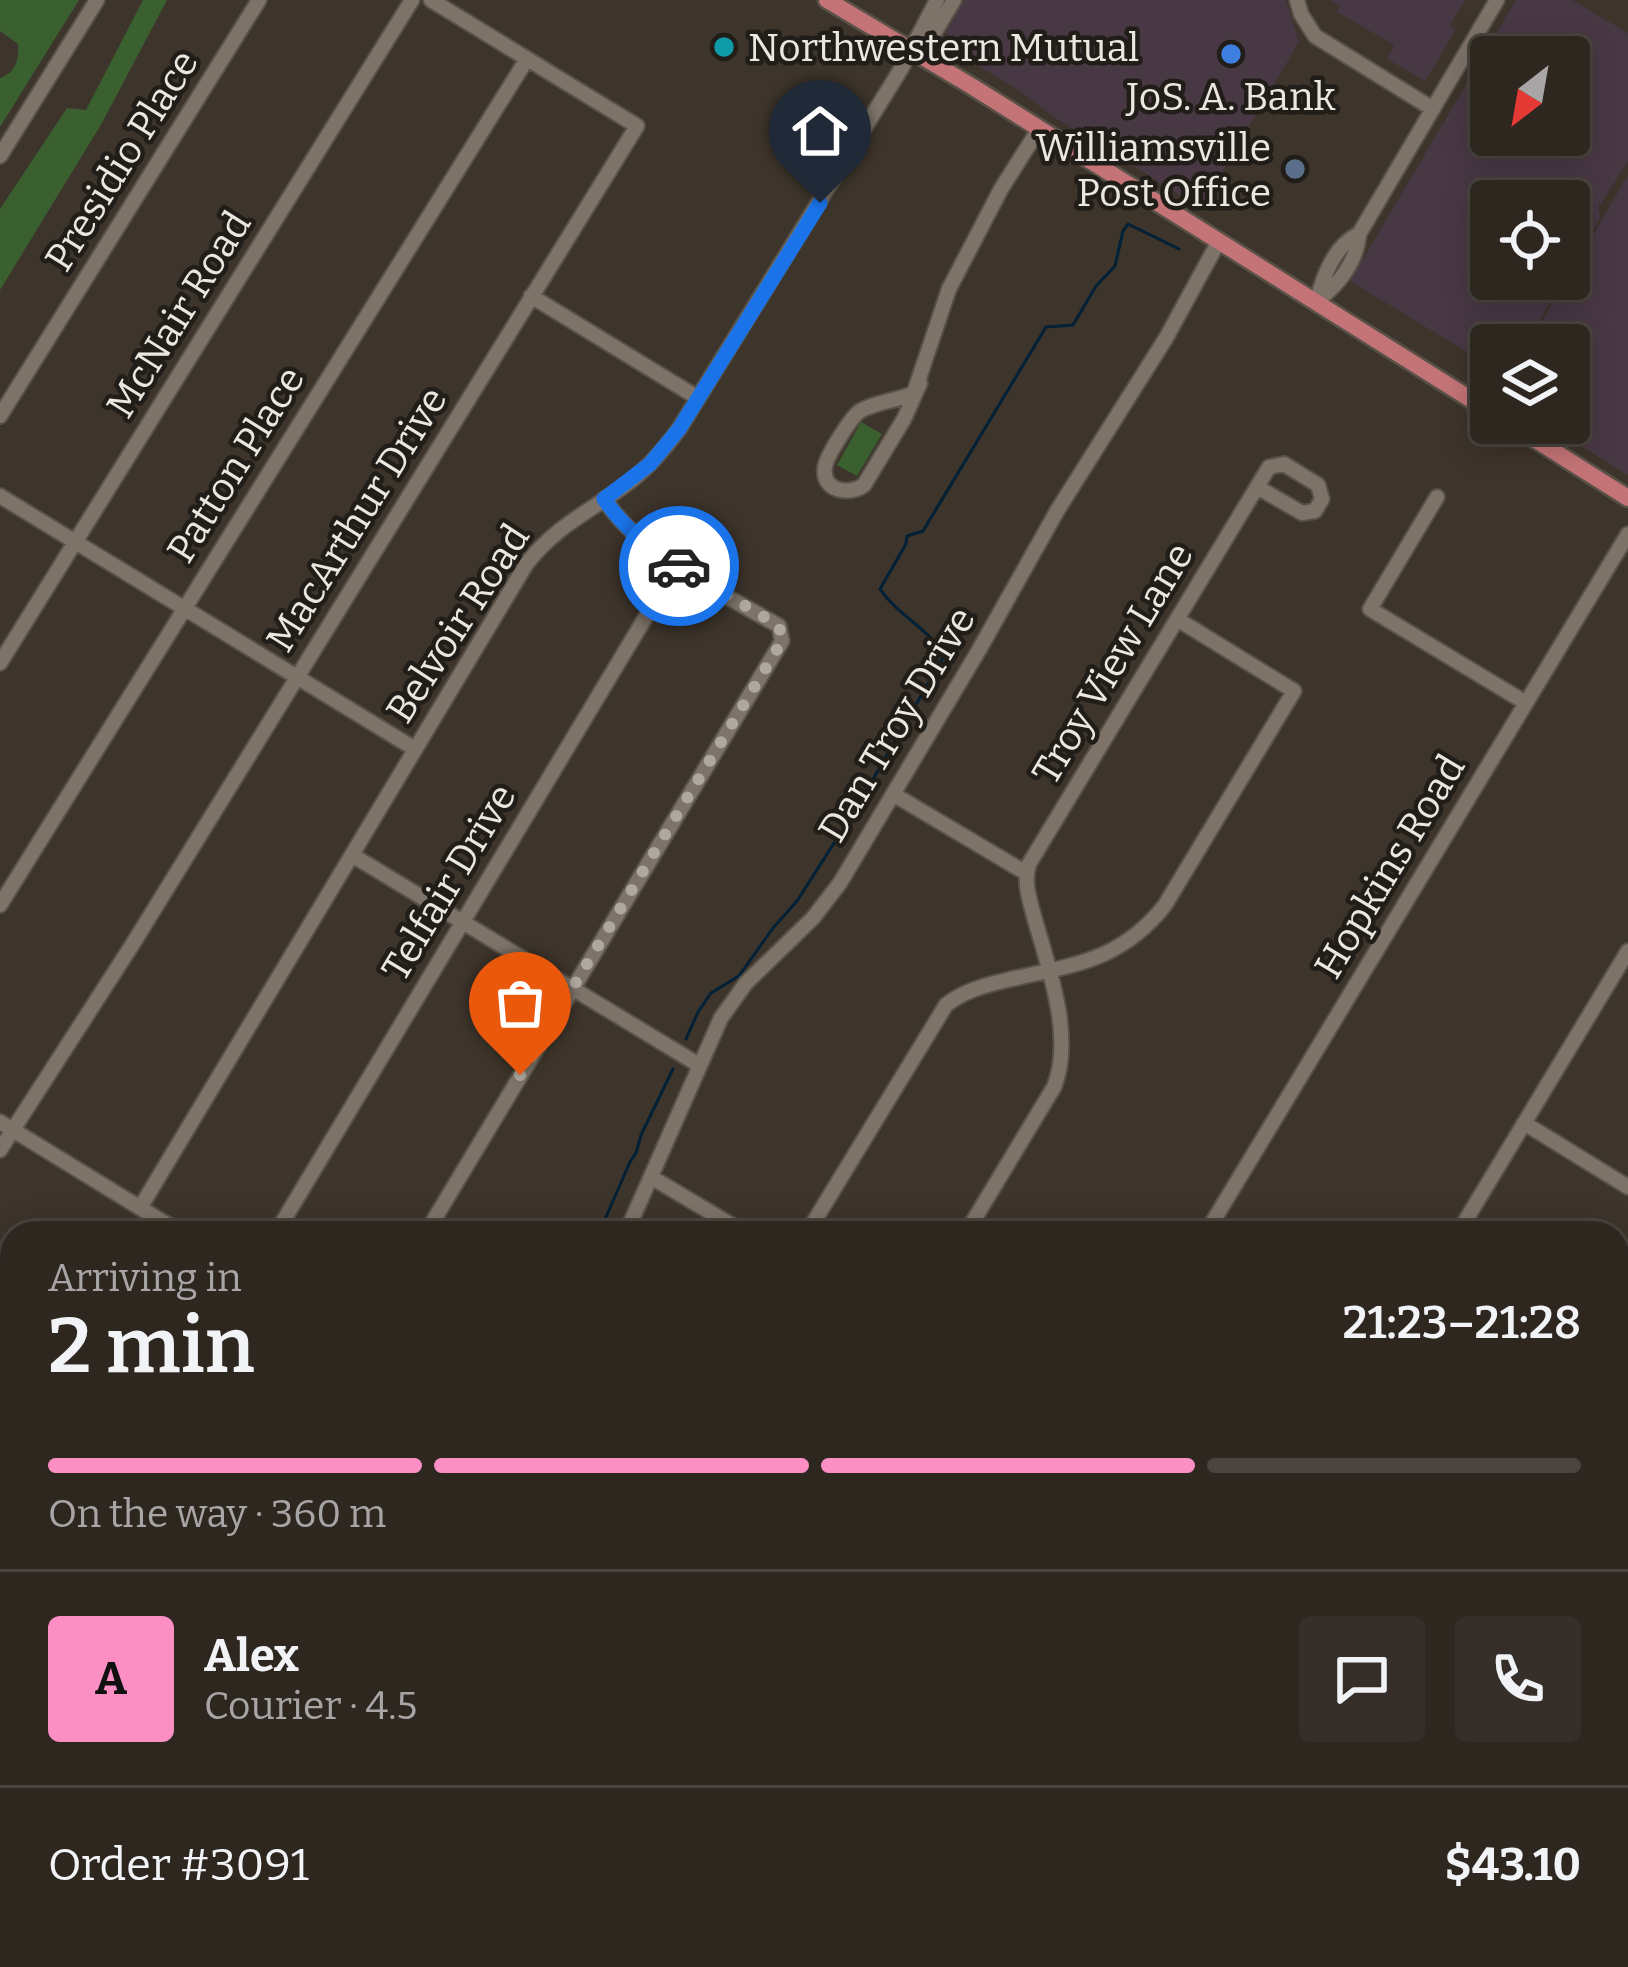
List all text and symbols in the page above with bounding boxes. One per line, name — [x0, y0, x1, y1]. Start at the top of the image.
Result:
place label: Northwestern Mutual — [748, 25, 1139, 71]
marker: Northwestern Mutual — [711, 34, 737, 60]
north arrow — [1470, 36, 1590, 156]
map controls — [1470, 36, 1590, 444]
marker: JoS. A. Bank — [1218, 41, 1244, 67]
street label: Presidio Place — [36, 42, 208, 279]
place label: JoS. A. Bank — [1125, 74, 1336, 120]
pin — [769, 80, 871, 203]
icon: home — [787, 98, 853, 164]
place label: Williamsville Post Office — [1035, 125, 1271, 216]
marker: Williamsville Post Office — [1282, 156, 1308, 182]
button: locate — [1470, 180, 1590, 300]
street label: McNair Road — [97, 203, 260, 426]
button: layers — [1470, 324, 1590, 444]
street label: Patton Place — [158, 358, 314, 571]
street label: MacArthur Drive — [257, 379, 457, 660]
courier — [619, 506, 739, 626]
street label: Belvoir Road — [377, 516, 539, 731]
icon: car — [646, 533, 712, 599]
street label: Troy View Lane — [1023, 535, 1203, 792]
street label: Dan Troy Drive — [809, 599, 985, 850]
street label: Hopkins Road — [1305, 747, 1474, 986]
street label: Telfair Drive — [372, 776, 525, 989]
pin — [469, 952, 571, 1075]
icon: bag — [487, 970, 553, 1036]
text: Arriving in — [48, 1255, 242, 1301]
text: 21:23–21:28 — [1342, 1296, 1581, 1350]
text: 2 min — [48, 1299, 255, 1393]
text: On the way · 360 m — [48, 1491, 386, 1537]
button: chat — [1299, 1616, 1425, 1742]
button: phone — [1455, 1616, 1581, 1742]
text: Alex — [204, 1629, 299, 1683]
text: A — [95, 1652, 127, 1706]
text: Courier · 4.5 — [204, 1683, 417, 1729]
text: Order #3091 — [48, 1838, 309, 1892]
text: $43.10 — [1444, 1838, 1581, 1892]

